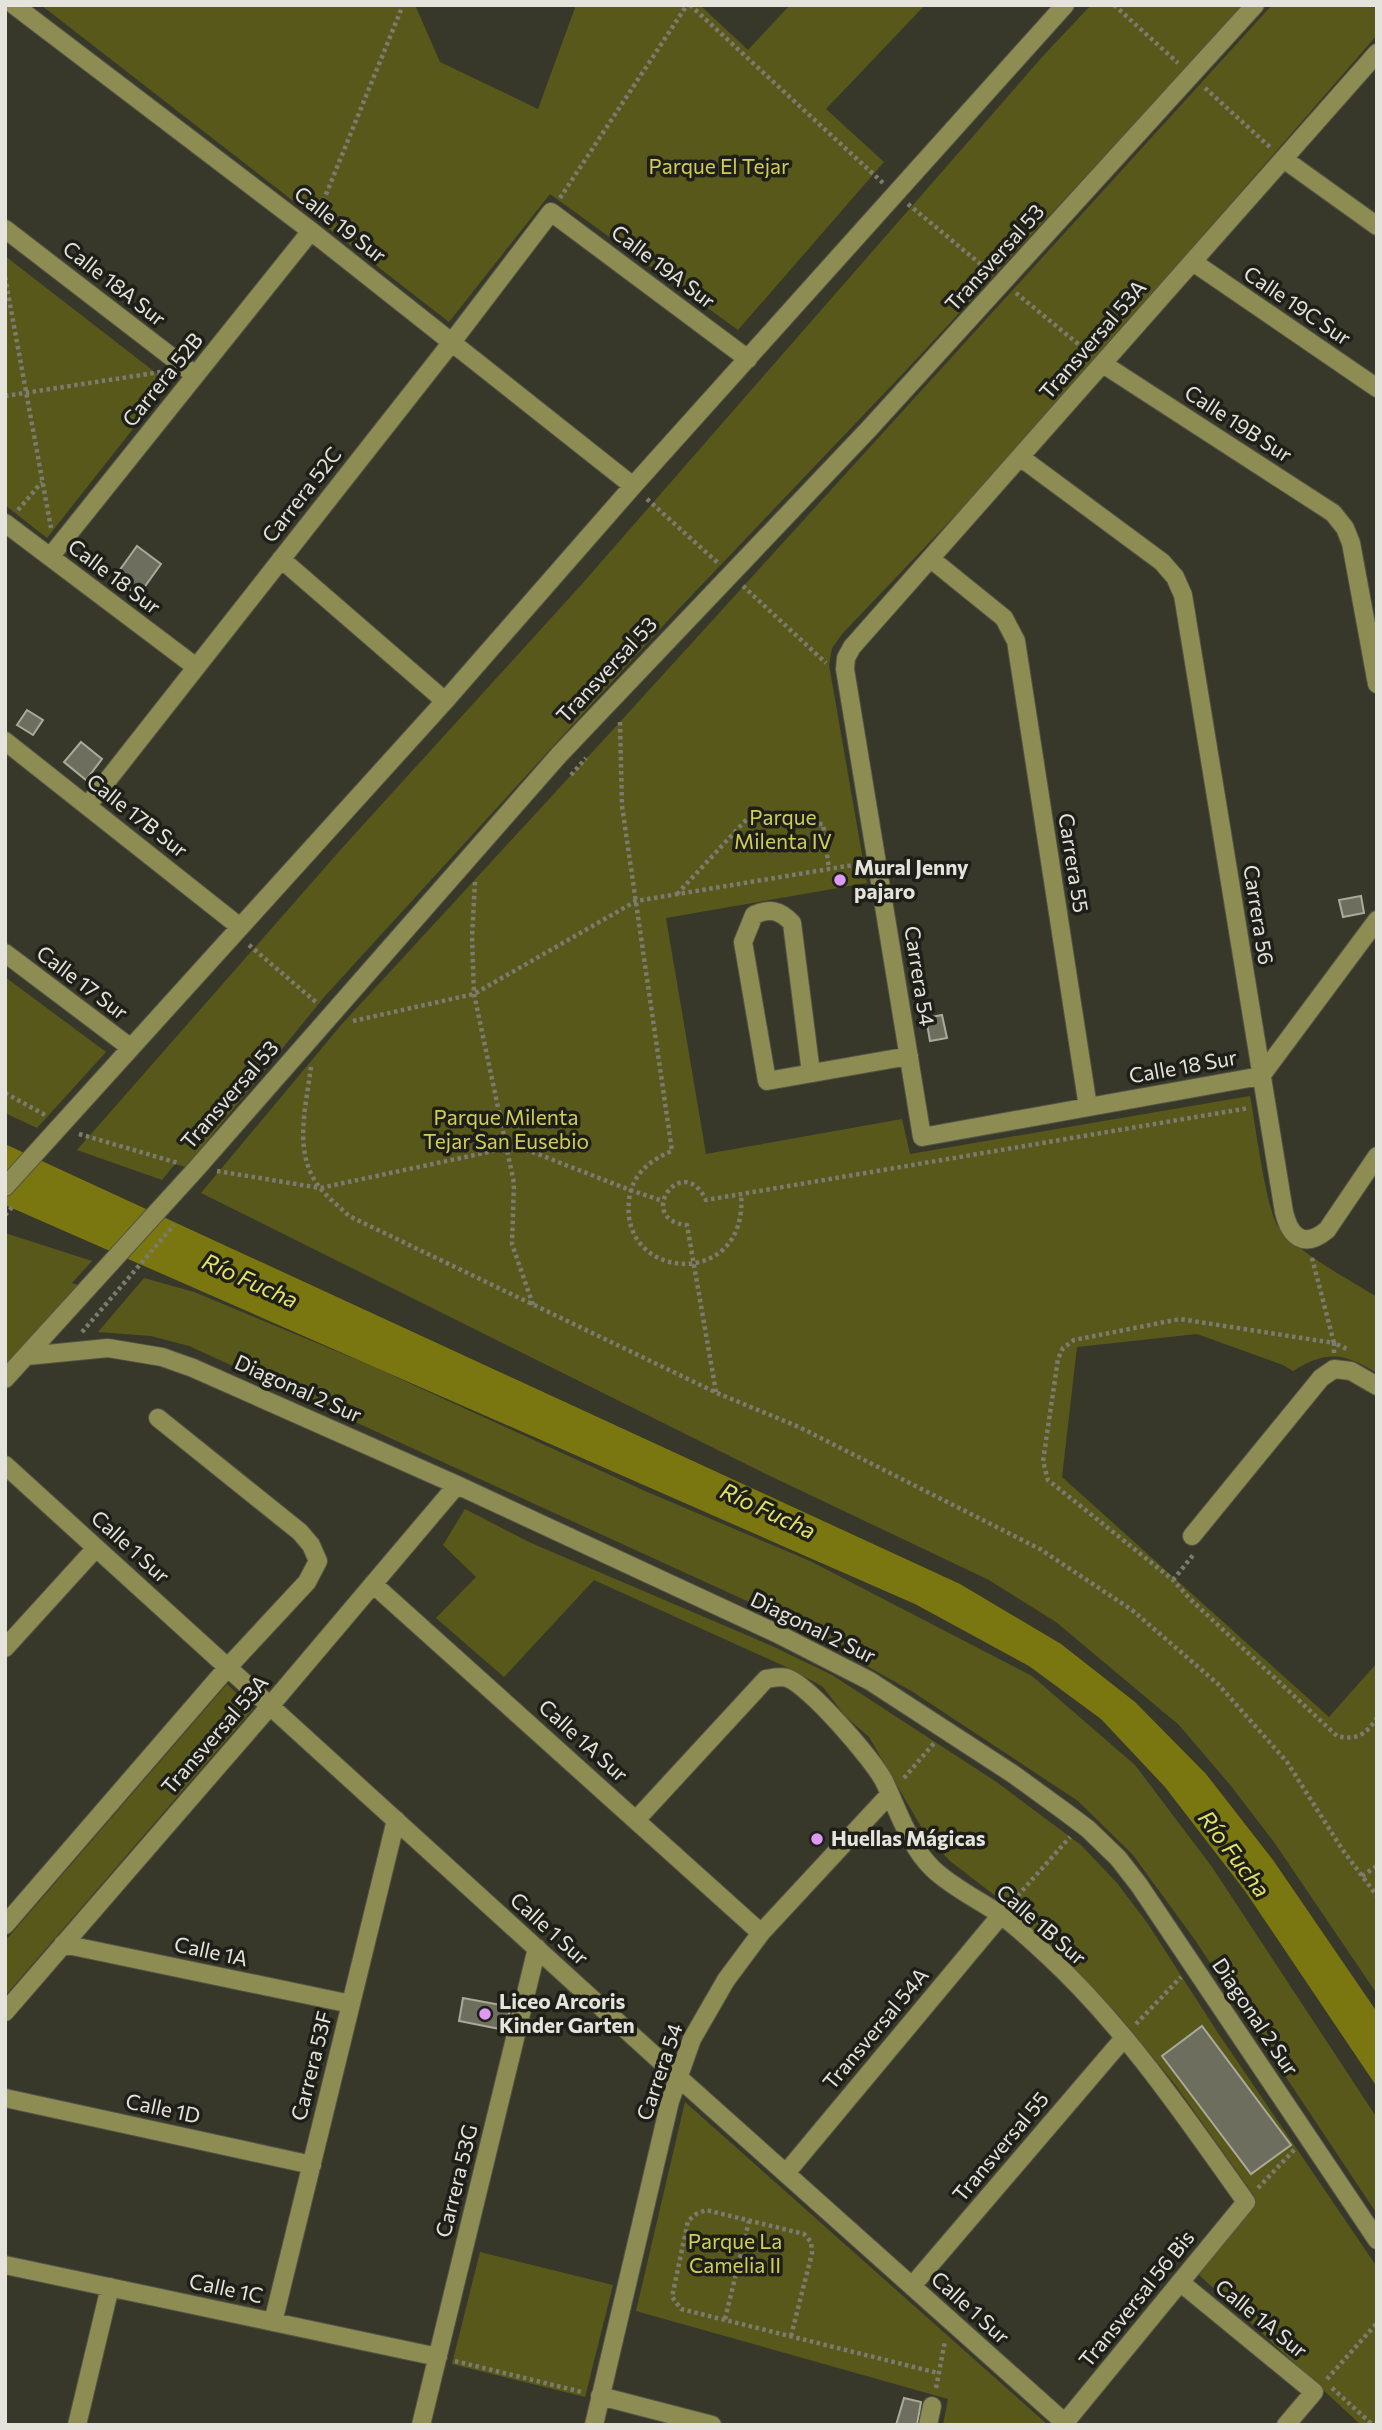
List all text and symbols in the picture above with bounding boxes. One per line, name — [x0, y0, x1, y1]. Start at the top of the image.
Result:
park label: Parque El Tejar — [649, 153, 789, 178]
street label: Calle 19 Sur — [290, 180, 392, 267]
street label: Transversal 53 — [939, 198, 1049, 316]
street label: Calle 19A Sur — [607, 219, 721, 313]
street label: Calle 18A Sur — [59, 235, 171, 331]
street label: Calle 19C Sur — [1240, 260, 1356, 350]
street label: Transversal 53A — [1033, 274, 1150, 404]
street label: Carrera 52B — [116, 327, 207, 431]
street label: Calle 19B Sur — [1180, 379, 1297, 467]
street label: Carrera 52C — [256, 441, 346, 547]
street label: Calle 18 Sur — [64, 533, 166, 619]
street label: Transversal 53 — [550, 611, 661, 727]
street label: Calle 17B Sur — [82, 768, 193, 862]
park label: Parque Milenta IV — [734, 804, 832, 853]
street label: Carrera 55 — [1054, 811, 1095, 914]
place label: Mural Jenny pajaro — [854, 854, 969, 903]
street label: Carrera 56 — [1239, 863, 1280, 967]
marker: Mural Jenny pajaro — [832, 872, 848, 888]
street label: Carrera 54 — [900, 924, 941, 1028]
street label: Calle 17 Sur — [32, 939, 133, 1024]
street label: Transversal 53 — [175, 1035, 283, 1153]
street label: Calle 18 Sur — [1127, 1044, 1239, 1087]
park label: Parque Milenta Tejar San Eusebio — [423, 1104, 589, 1153]
water label: Río Fucha — [198, 1247, 303, 1314]
street label: Diagonal 2 Sur — [231, 1349, 366, 1427]
water label: Río Fucha — [716, 1476, 820, 1544]
street label: Calle 1 Sur — [87, 1504, 175, 1587]
street label: Diagonal 2 Sur — [747, 1586, 880, 1668]
street label: Transversal 53A — [155, 1669, 272, 1799]
street label: Calle 1A Sur — [534, 1693, 634, 1786]
water label: Río Fucha — [1193, 1804, 1277, 1902]
place label: Huellas Mágicas — [831, 1825, 986, 1850]
marker: Huellas Mágicas — [809, 1831, 825, 1847]
street label: Calle 1B Sur — [992, 1878, 1092, 1969]
street label: Calle 1 Sur — [506, 1886, 594, 1969]
street label: Calle 1A — [172, 1931, 250, 1971]
street label: Diagonal 2 Sur — [1208, 1953, 1305, 2080]
street label: Transversal 54A — [817, 1962, 933, 2094]
place label: Liceo Arcoris Kinder Garten — [499, 1988, 635, 2037]
marker: Liceo Arcoris Kinder Garten — [477, 2006, 493, 2022]
street label: Carrera 53F — [285, 2008, 336, 2123]
street label: Carrera 54 — [630, 2019, 687, 2123]
street label: Transversal 55 — [947, 2086, 1053, 2206]
street label: Calle 1D — [124, 2087, 203, 2128]
street label: Carrera 53G — [429, 2122, 482, 2240]
street label: Transversal 56 Bis — [1073, 2225, 1199, 2372]
park label: Parque La Camelia II — [688, 2228, 782, 2277]
street label: Calle 1 Sur — [927, 2265, 1015, 2348]
street label: Calle 1C — [187, 2268, 265, 2308]
street label: Calle 1A Sur — [1211, 2273, 1313, 2362]

